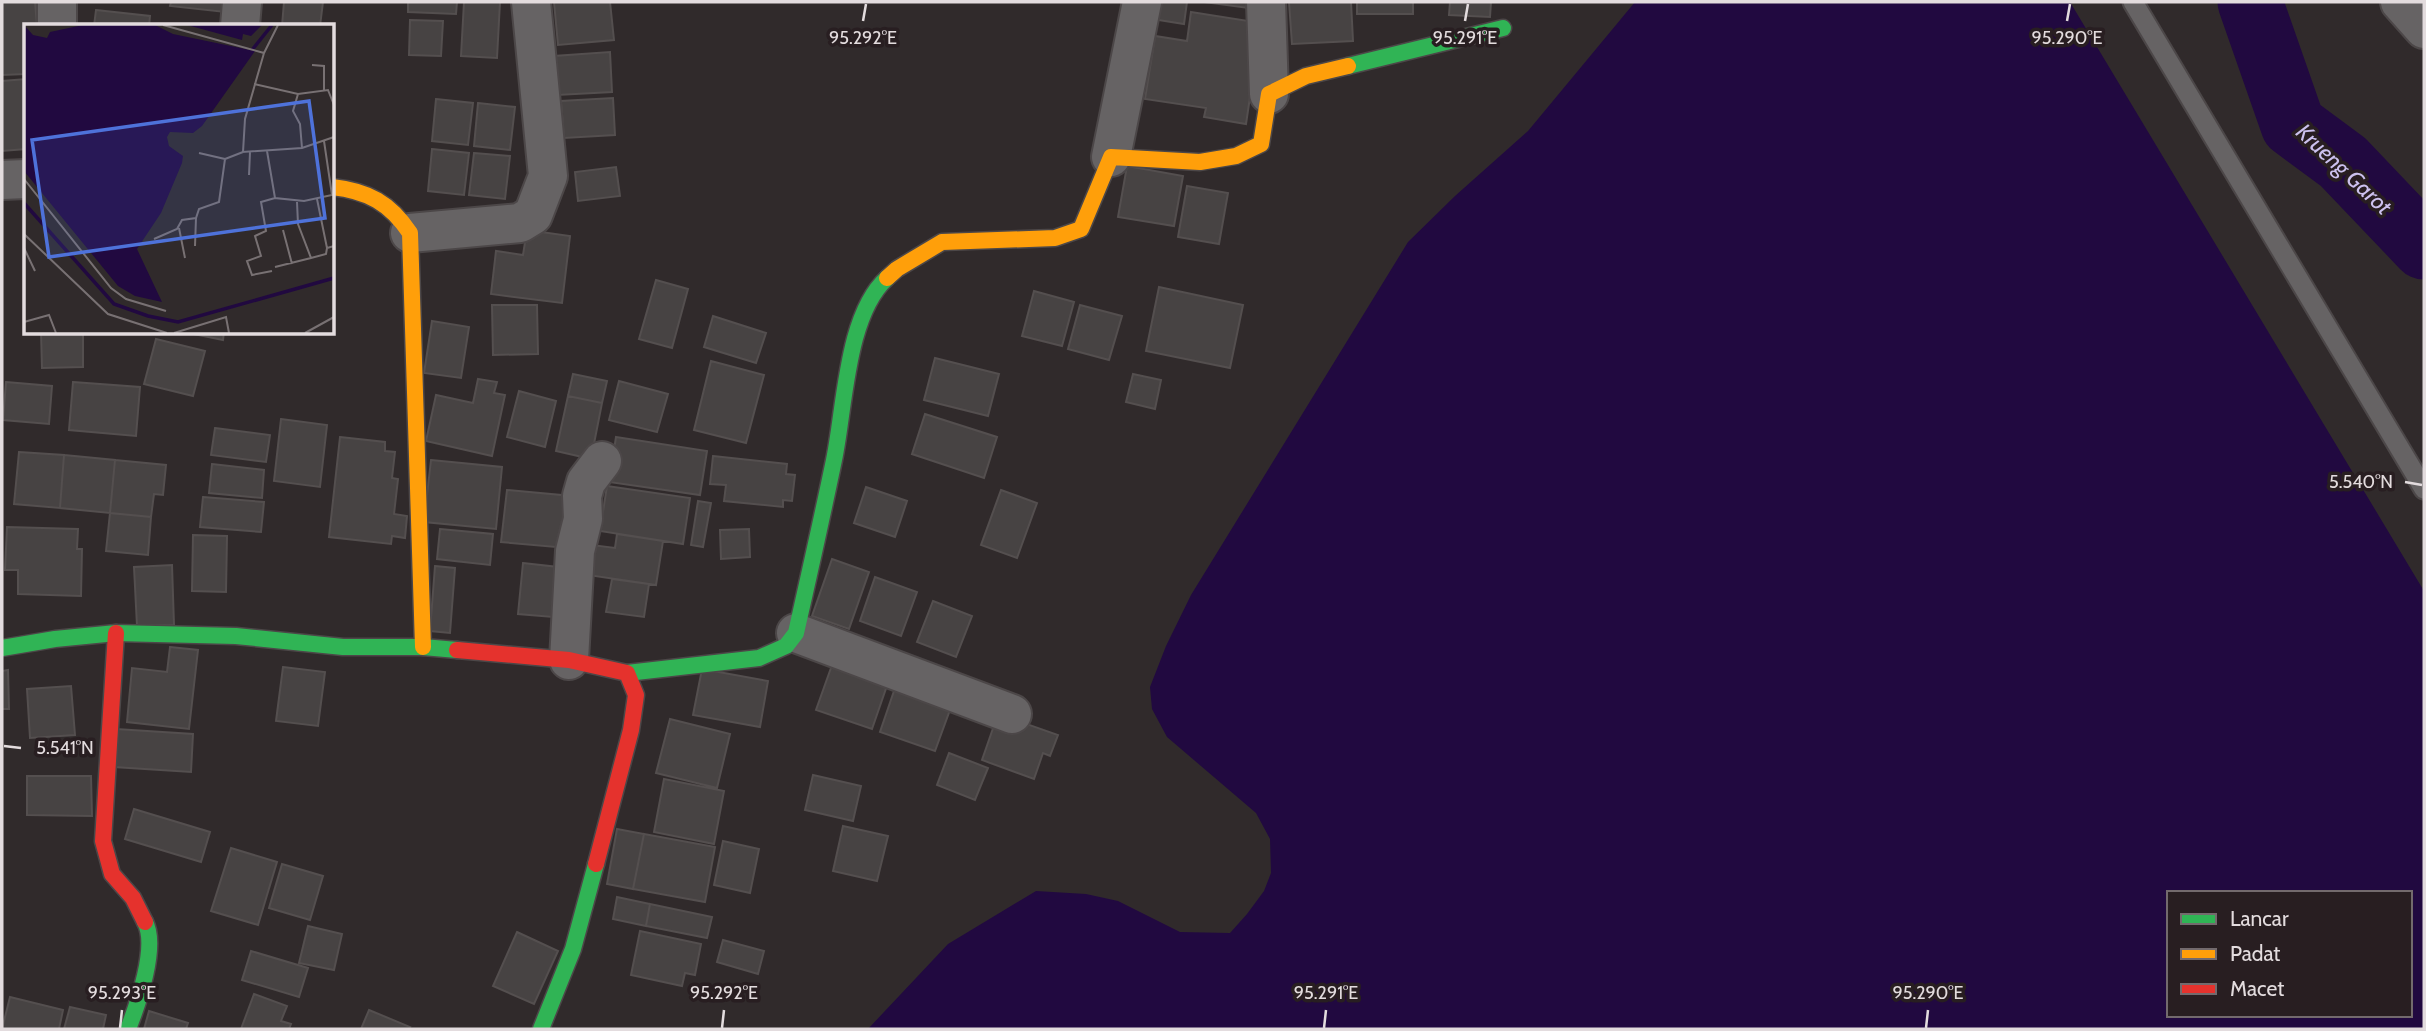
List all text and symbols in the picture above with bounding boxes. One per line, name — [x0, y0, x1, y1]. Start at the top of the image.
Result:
inset map — [24, 24, 334, 334]
text: 95.292°E — [829, 27, 897, 49]
text: 95.291°E — [1433, 27, 1497, 49]
text: 95.290°E — [2031, 27, 2103, 49]
water label: Krueng Garot — [2290, 118, 2398, 221]
text: 5.540°N — [2329, 471, 2393, 493]
text: 5.541°N — [36, 737, 94, 759]
legend — [2167, 891, 2412, 1017]
text: Lancar — [2230, 906, 2289, 931]
text: Padat — [2230, 941, 2280, 966]
text: Macet — [2230, 976, 2284, 1001]
text: 95.293°E — [88, 982, 156, 1004]
text: 95.292°E — [690, 982, 758, 1004]
text: 95.291°E — [1294, 982, 1358, 1004]
text: 95.290°E — [1892, 982, 1964, 1004]

